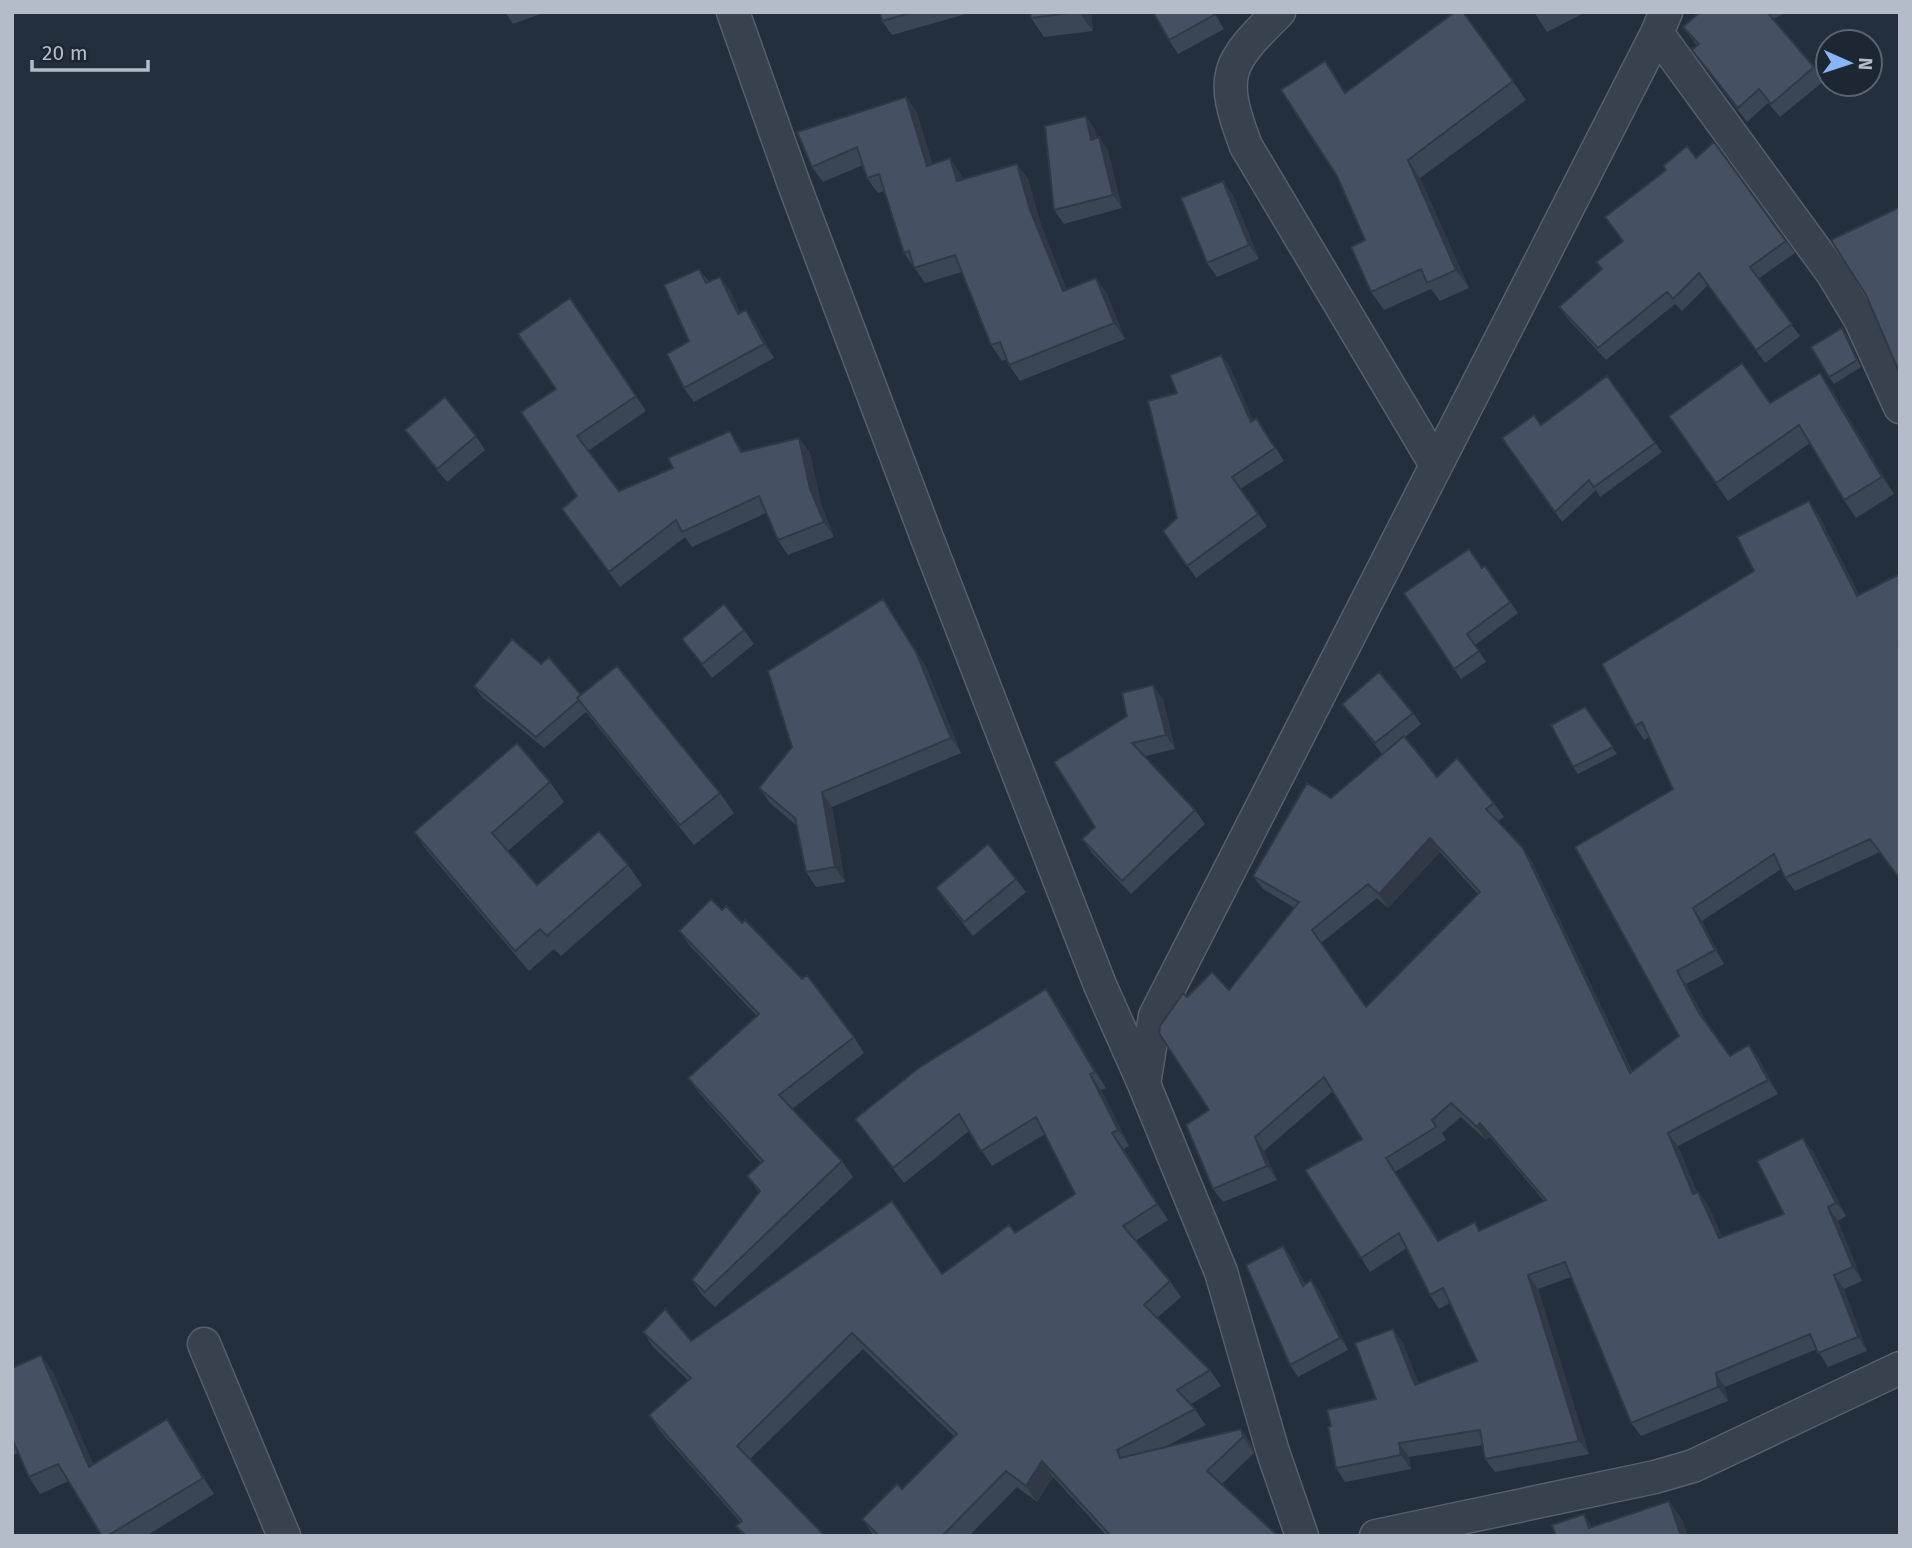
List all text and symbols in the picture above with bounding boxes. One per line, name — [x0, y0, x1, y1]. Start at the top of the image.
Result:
scale bar — [32, 28, 147, 72]
north arrow — [1814, 28, 1884, 98]
text: 20 m — [42, 40, 88, 66]
text: N — [1854, 57, 1877, 71]

